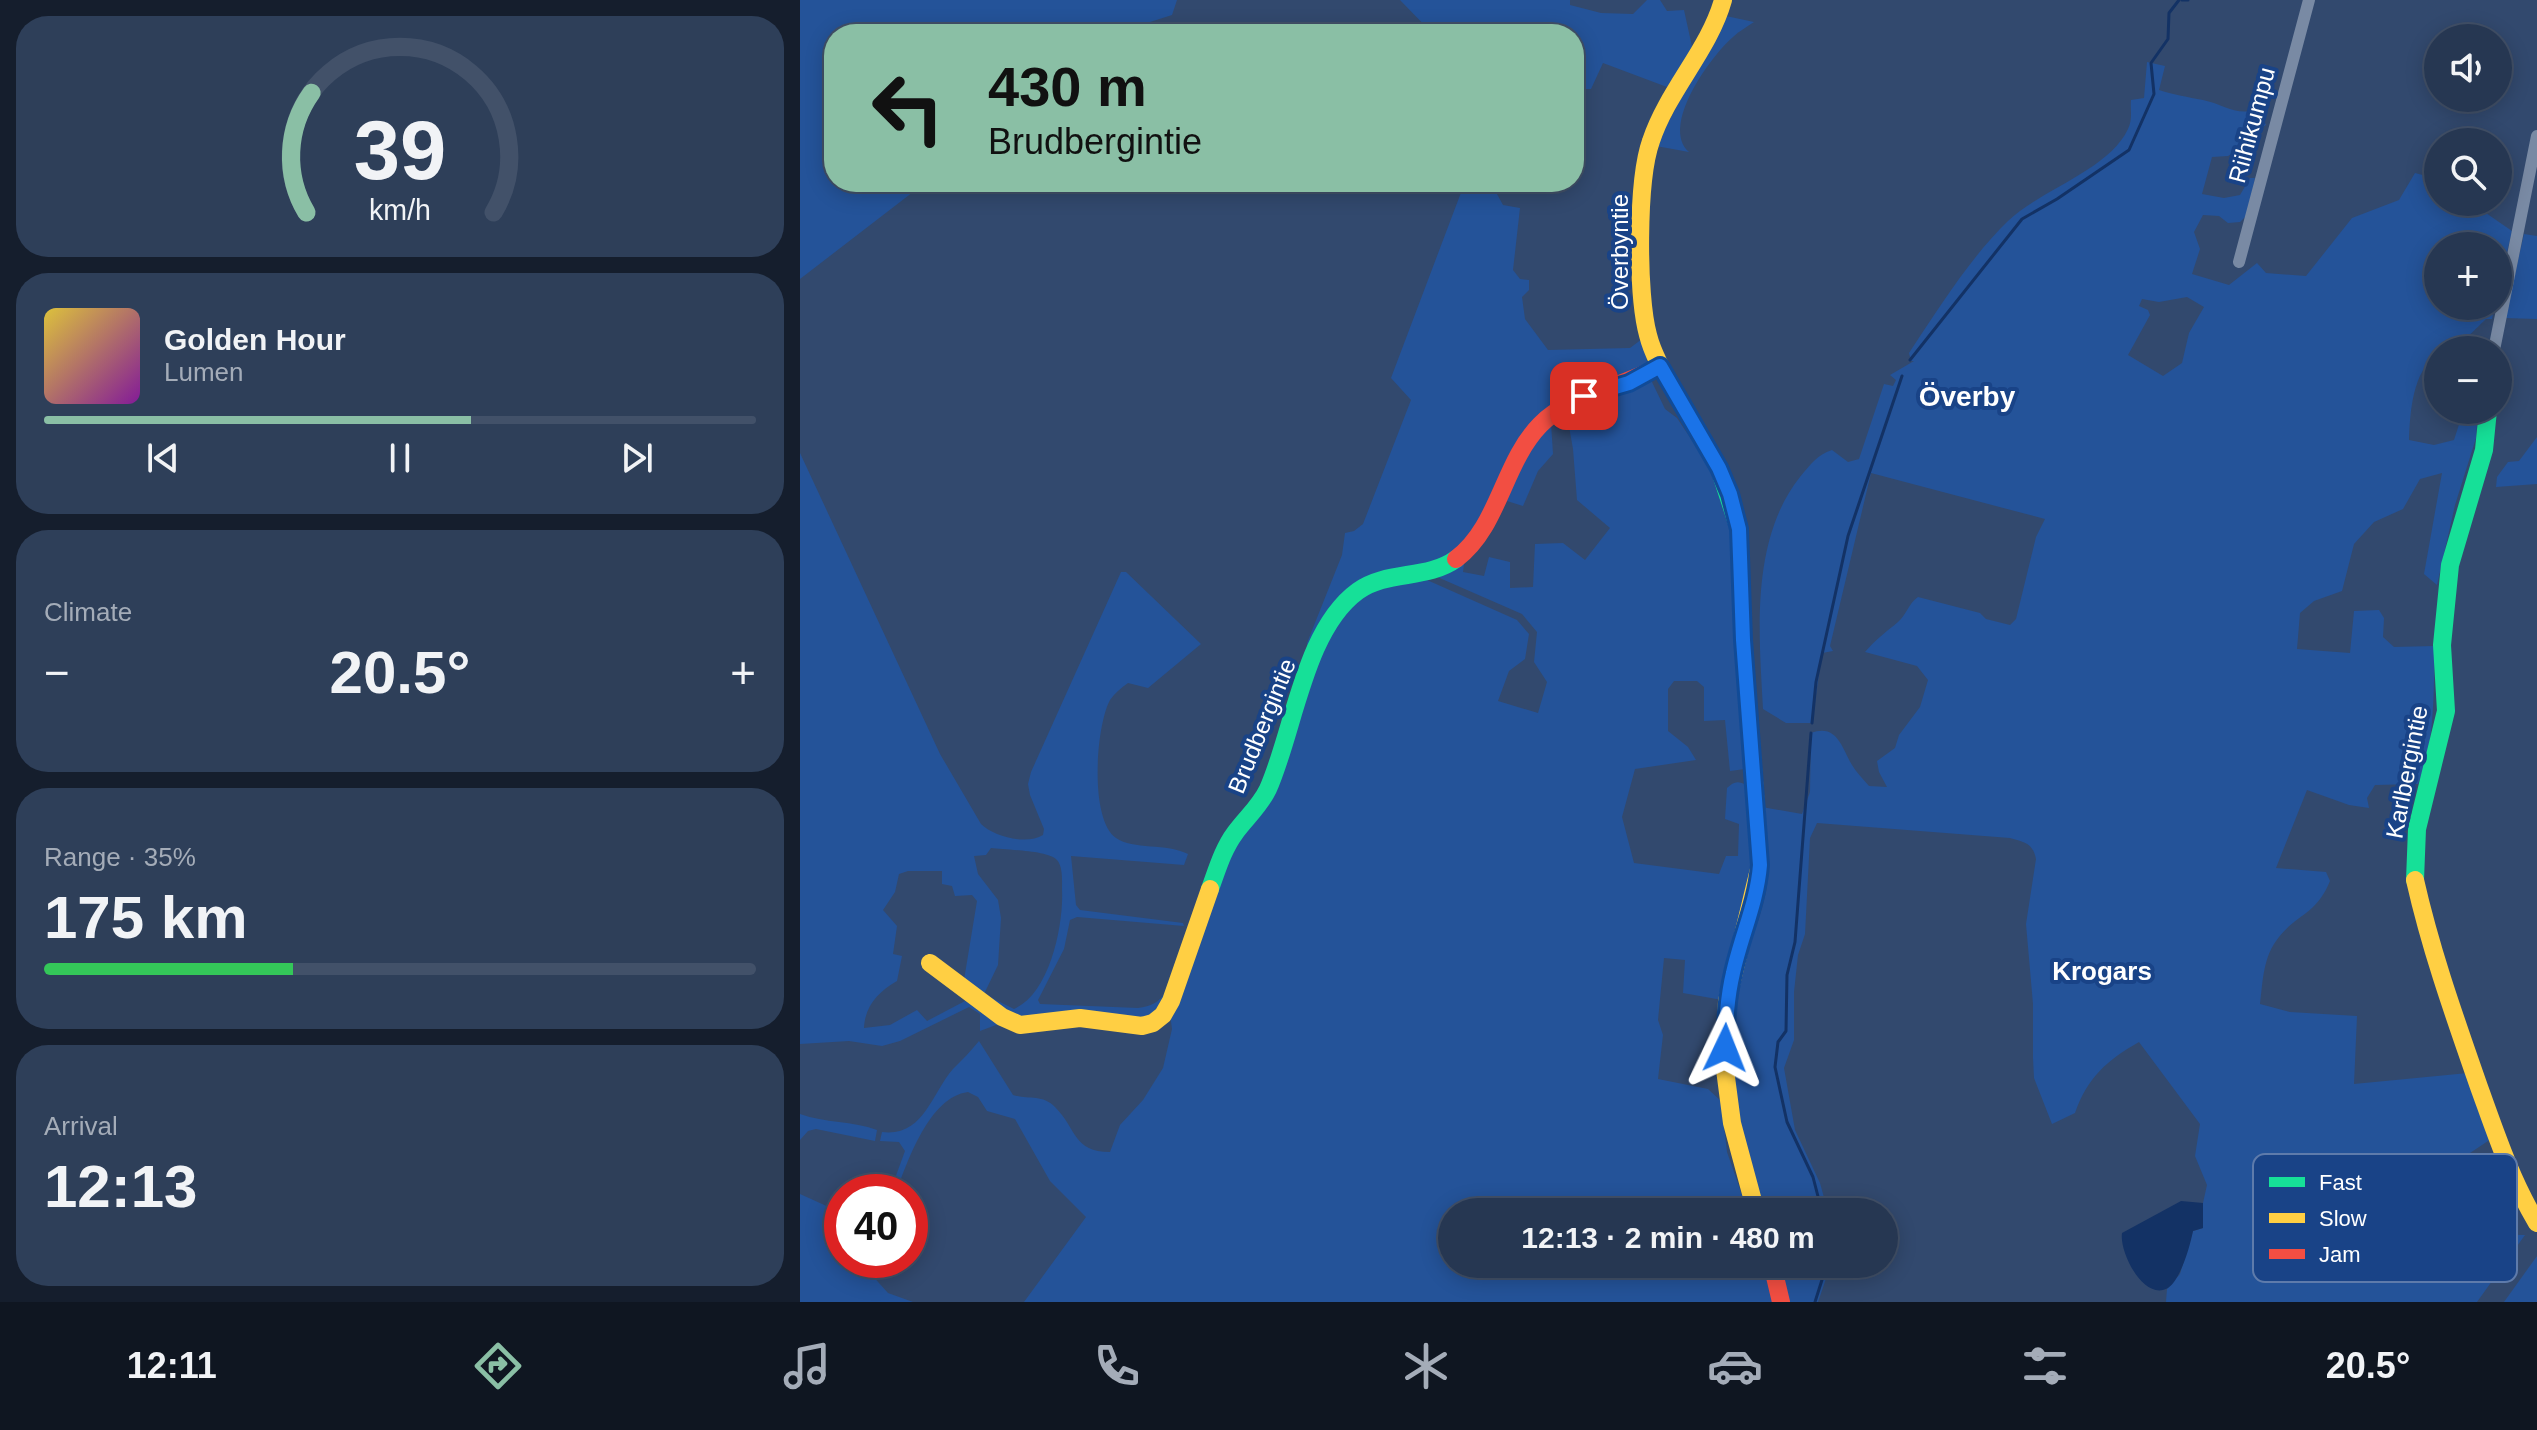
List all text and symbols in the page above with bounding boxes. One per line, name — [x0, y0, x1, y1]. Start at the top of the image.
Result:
map controls — [2424, 24, 2512, 424]
button: sound — [2424, 24, 2512, 112]
text: 430 m — [988, 55, 1147, 118]
icon: left — [856, 56, 960, 160]
street label: Riihikumpu — [2223, 64, 2280, 186]
text: 39 — [354, 103, 446, 196]
text: Brudbergintie — [988, 121, 1202, 162]
button: search — [2424, 128, 2512, 216]
text: km/h — [369, 194, 431, 226]
street label: Överbyntie — [1606, 194, 1633, 310]
button: + — [2424, 232, 2512, 320]
text: Golden Hour — [164, 323, 346, 356]
button: − — [2424, 336, 2512, 424]
text: Lumen — [164, 357, 244, 387]
pin — [1550, 362, 1618, 430]
icon: arrive — [1562, 374, 1606, 418]
district label: Överby — [1919, 381, 2016, 412]
icon: previous — [141, 436, 185, 480]
icon: pause — [378, 436, 422, 480]
icon: next — [615, 436, 659, 480]
text: Climate — [44, 597, 132, 627]
text: 20.5° — [330, 639, 470, 706]
text: − — [44, 648, 70, 697]
text: + — [730, 648, 756, 697]
street label: Brudbergintie — [1222, 655, 1301, 797]
street label: Karlbergintie — [2380, 703, 2433, 841]
text: Range · 35% — [44, 842, 196, 872]
text: 175 km — [44, 884, 248, 951]
district label: Krogars — [2052, 956, 2152, 986]
position arrow — [1683, 1006, 1767, 1090]
text: Arrival — [44, 1111, 118, 1141]
text: 12:13 — [44, 1153, 197, 1220]
legend — [2253, 1154, 2517, 1282]
text: Fast — [2319, 1170, 2362, 1195]
speed limit sign: 40 — [824, 1174, 928, 1278]
text: Slow — [2319, 1206, 2367, 1231]
text: 12:13 · 2 min · 480 m — [1521, 1221, 1815, 1254]
text: Jam — [2319, 1242, 2361, 1267]
icon: directions — [470, 1338, 526, 1394]
icon: music — [779, 1338, 835, 1394]
icon: phone — [1089, 1338, 1145, 1394]
icon: climate — [1398, 1338, 1454, 1394]
icon: car — [1707, 1338, 1763, 1394]
icon: filters — [2017, 1338, 2073, 1394]
text: 12:11 — [127, 1345, 217, 1386]
text: 20.5° — [2326, 1345, 2410, 1386]

